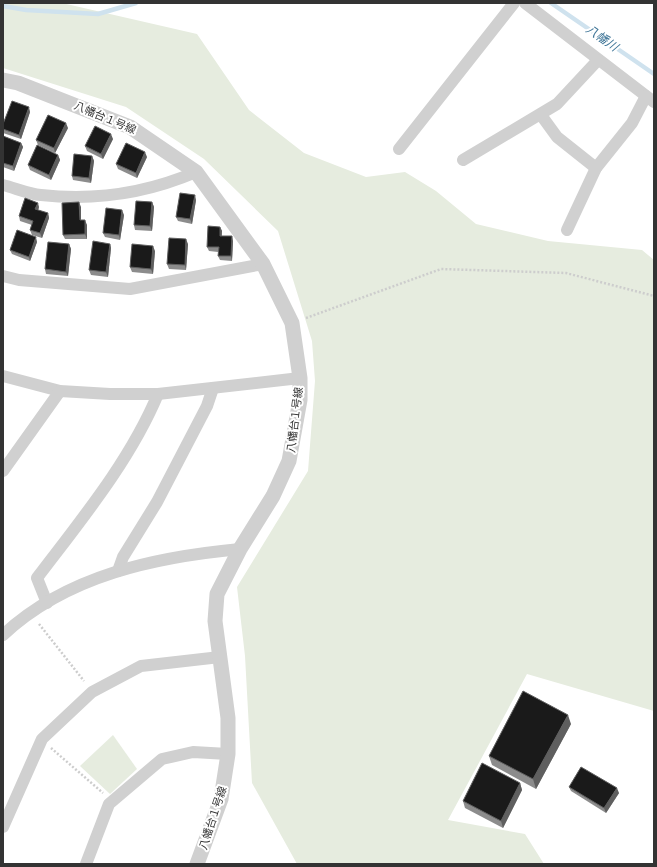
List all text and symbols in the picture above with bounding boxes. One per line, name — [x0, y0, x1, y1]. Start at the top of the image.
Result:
water label: 八幡川 — [583, 22, 622, 55]
street label: 八幡台１号線 — [72, 99, 138, 137]
street label: 八幡台１号線 — [285, 386, 305, 454]
street label: 八幡台１号線 — [197, 785, 229, 851]

